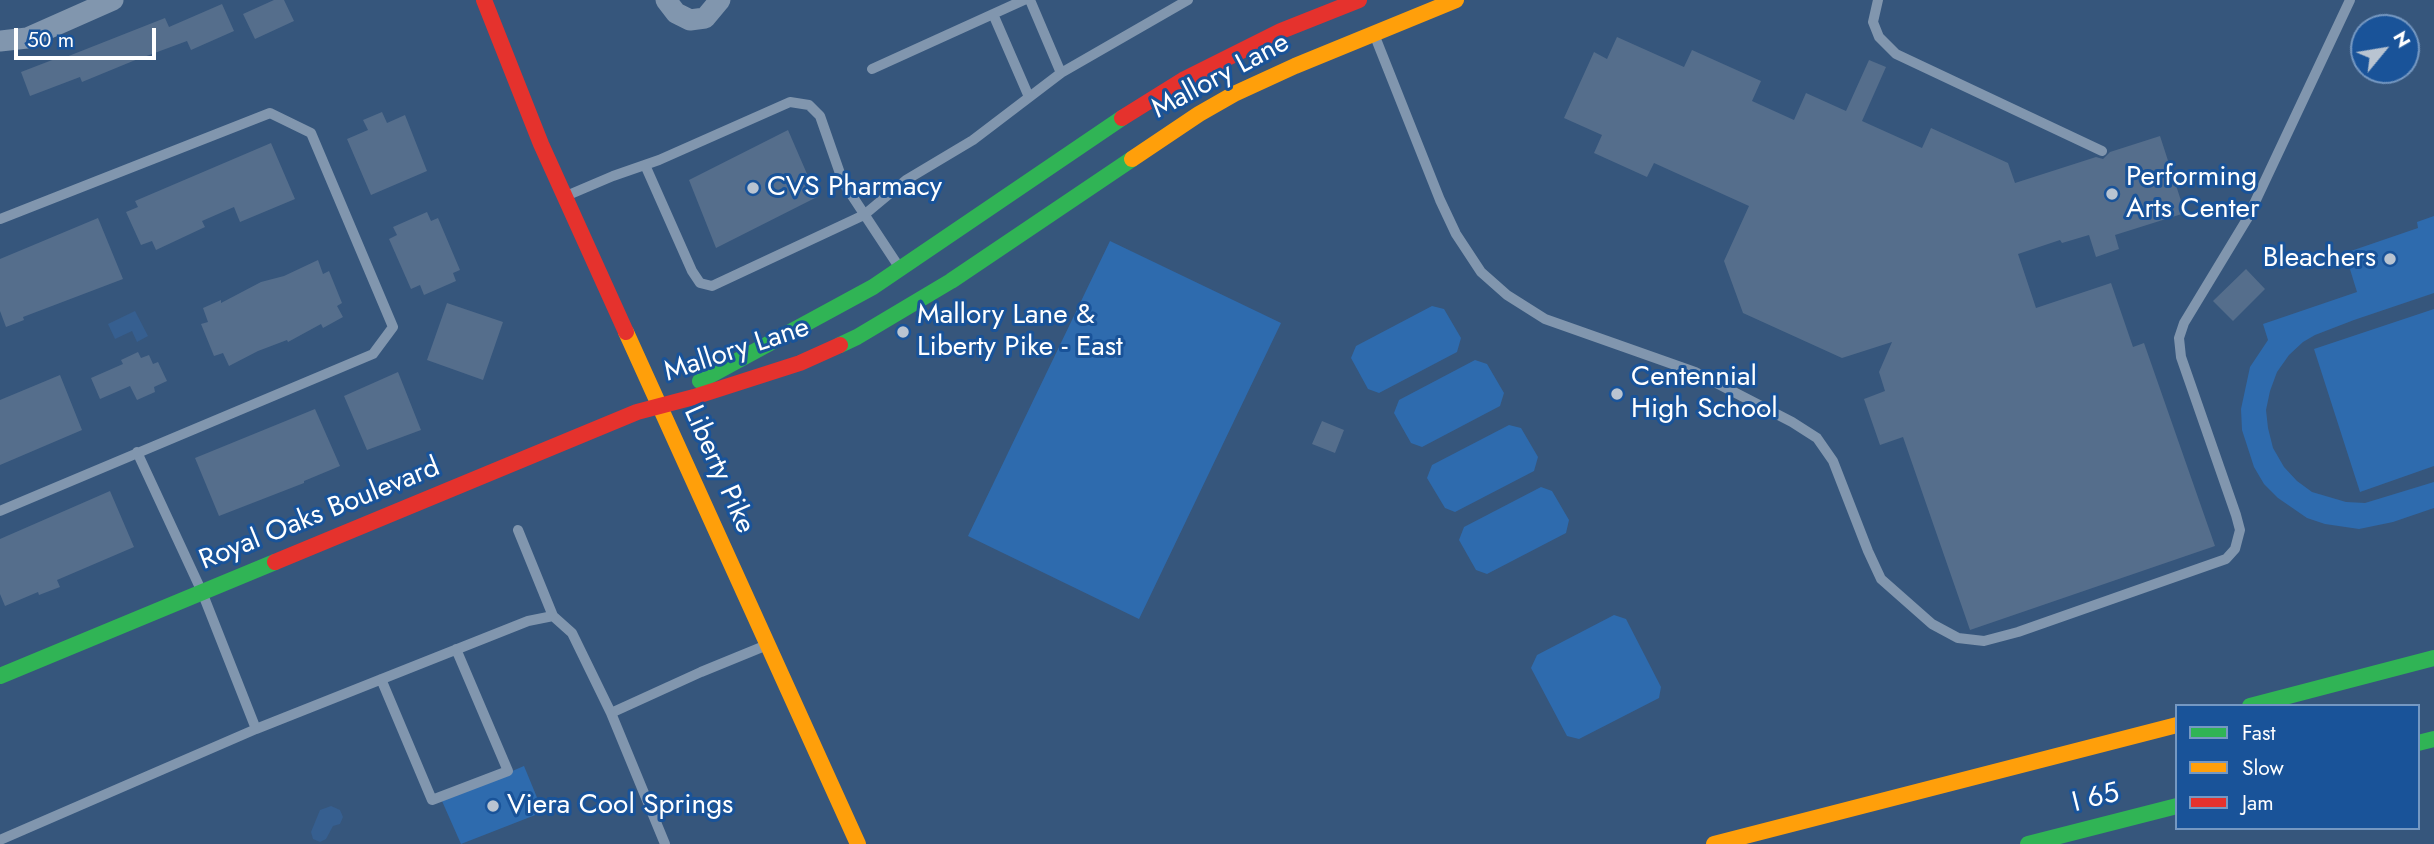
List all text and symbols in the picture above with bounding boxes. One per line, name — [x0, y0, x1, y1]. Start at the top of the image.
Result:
scale bar — [18, 14, 159, 58]
north arrow — [2350, 14, 2420, 84]
text: 50 m — [27, 25, 74, 55]
text: N — [2386, 26, 2417, 53]
street label: Mallory Lane — [1147, 27, 1295, 127]
place label: Performing Arts Center — [2126, 161, 2260, 227]
place label: CVS Pharmacy — [767, 171, 942, 205]
marker: CVS Pharmacy — [745, 180, 761, 196]
marker: Performing Arts Center — [2104, 186, 2120, 202]
place label: Bleachers — [2263, 242, 2376, 276]
marker: Bleachers — [2382, 251, 2398, 267]
place label: Mallory Lane & Liberty Pike - East — [917, 299, 1123, 365]
street label: Mallory Lane — [660, 312, 814, 390]
marker: Mallory Lane & Liberty Pike - East — [895, 324, 911, 340]
place label: Centennial High School — [1631, 361, 1778, 427]
marker: Centennial High School — [1609, 386, 1625, 402]
street label: Liberty Pike — [675, 401, 761, 539]
street label: Royal Oaks Boulevard — [195, 451, 445, 579]
legend — [2175, 704, 2420, 830]
text: Fast — [2242, 718, 2275, 748]
text: Slow — [2242, 753, 2284, 783]
street label: I 65 — [2069, 777, 2123, 821]
text: Jam — [2242, 788, 2274, 818]
place label: Viera Cool Springs — [507, 789, 733, 823]
marker: Viera Cool Springs — [485, 798, 501, 814]

